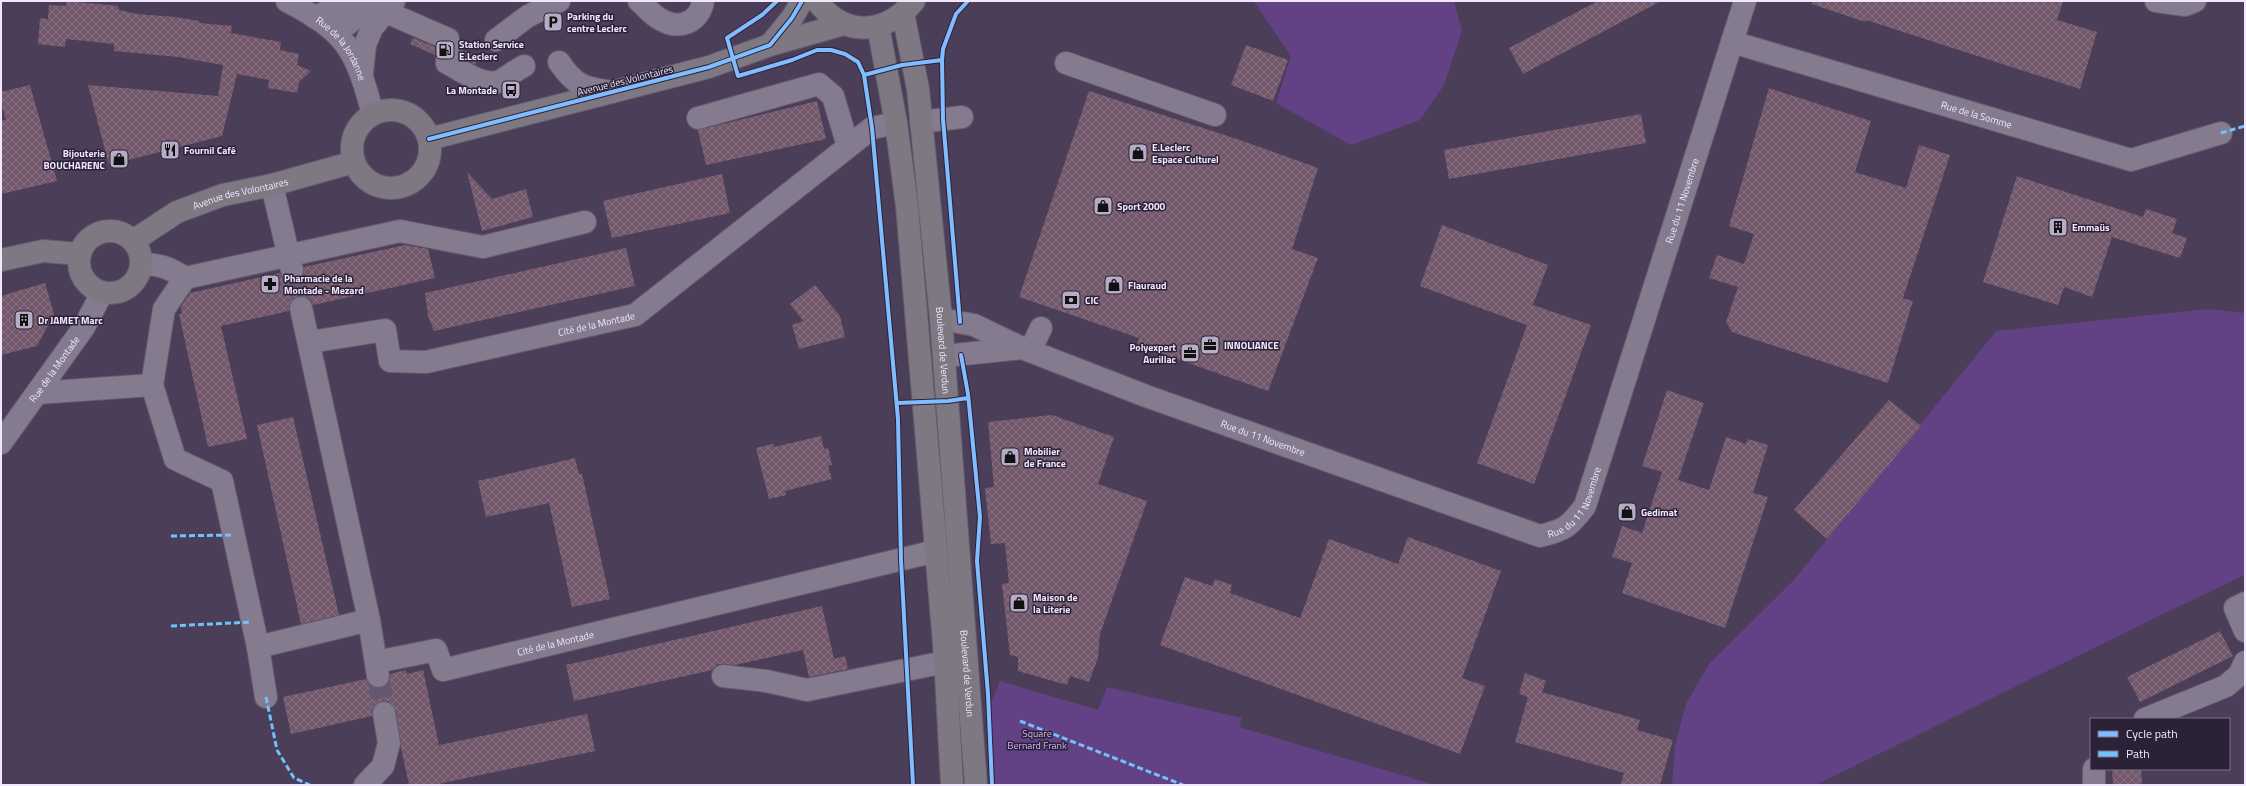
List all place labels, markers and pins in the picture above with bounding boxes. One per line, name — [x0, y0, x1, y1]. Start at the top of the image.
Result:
place label: Parking du centre Leclerc — [567, 9, 628, 36]
parking icon: Parking du centre Leclerc — [542, 11, 564, 33]
place label: Station Service E.Leclerc — [459, 37, 524, 64]
fuel station icon: Station Service E.Leclerc — [434, 39, 456, 61]
bus stop icon: La Montade — [500, 79, 522, 101]
place label: La Montade — [446, 83, 497, 98]
restaurant icon: Fournil Café — [159, 139, 181, 161]
place label: E.Leclerc Espace Culturel — [1152, 140, 1219, 167]
shop icon: E.Leclerc Espace Culturel — [1127, 142, 1149, 164]
place label: Fournil Café — [184, 143, 236, 158]
place label: Bijouterie BOUCHARENC — [44, 146, 106, 173]
shop icon: Bijouterie BOUCHARENC — [108, 148, 130, 170]
shop icon: Sport 2000 — [1092, 195, 1114, 217]
place label: Sport 2000 — [1117, 199, 1166, 214]
building icon: Emmaüs — [2047, 216, 2069, 238]
place label: Emmaüs — [2072, 220, 2110, 235]
place label: Pharmacie de la Montade - Mezard — [284, 271, 364, 298]
pharmacy icon: Pharmacie de la Montade - Mezard — [259, 273, 281, 295]
shop icon: Flauraud — [1103, 274, 1125, 296]
place label: Flauraud — [1128, 278, 1167, 293]
bank icon: CIC — [1060, 289, 1082, 311]
place label: CIC — [1085, 293, 1099, 308]
building icon: Dr JAMET Marc — [13, 309, 35, 331]
place label: Dr JAMET Marc — [38, 313, 103, 328]
office icon: INNOLIANCE — [1199, 334, 1221, 356]
place label: INNOLIANCE — [1224, 338, 1279, 353]
place label: Polyexpert Aurillac — [1129, 340, 1177, 367]
office icon: Polyexpert Aurillac — [1179, 342, 1201, 364]
place label: Mobilier de France — [1024, 444, 1066, 471]
shop icon: Mobilier de France — [999, 446, 1021, 468]
shop icon: Gedimat — [1616, 501, 1638, 523]
place label: Gedimat — [1641, 505, 1678, 520]
place label: Maison de la Literie — [1033, 590, 1078, 617]
shop icon: Maison de la Literie — [1008, 592, 1030, 614]

